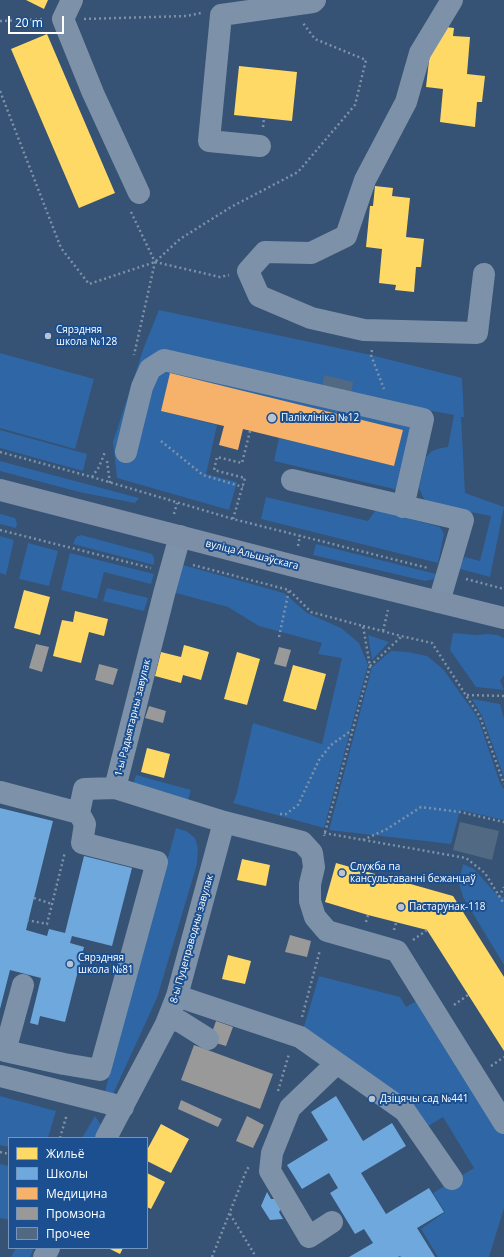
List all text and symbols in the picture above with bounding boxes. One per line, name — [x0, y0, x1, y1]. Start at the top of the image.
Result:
scale bar — [10, 8, 66, 34]
text: 20 m — [15, 14, 43, 31]
place label: Сярэдняя школа №128 — [56, 324, 117, 348]
marker: Сярэдняя школа №128 — [43, 331, 53, 341]
marker: Паліклініка №12 — [266, 412, 278, 424]
place label: Паліклініка №12 — [281, 412, 359, 424]
street label: вуліца Альшэўскага — [204, 538, 300, 572]
street label: 1-ы Радыятарны завулак — [113, 658, 153, 778]
place label: Служба па кансультаванні бежанцаў — [350, 861, 475, 884]
marker: Служба па кансультаванні бежанцаў — [337, 868, 347, 878]
street label: 8-ы Пуцеправодны завулак — [168, 873, 216, 1005]
place label: Пастарунак-118 — [409, 901, 485, 913]
marker: Пастарунак-118 — [396, 902, 406, 912]
place label: Сярэдняя школа №81 — [78, 952, 134, 976]
marker: Сярэдняя школа №81 — [65, 959, 75, 969]
place label: Дзіцячы сад №441 — [380, 1093, 468, 1105]
marker: Дзіцячы сад №441 — [367, 1094, 377, 1104]
legend — [8, 1137, 148, 1249]
text: Жильё — [46, 1145, 84, 1162]
text: Школы — [46, 1165, 88, 1182]
text: Медицина — [46, 1185, 107, 1202]
text: Промзона — [46, 1205, 105, 1222]
text: Прочее — [46, 1225, 90, 1242]

